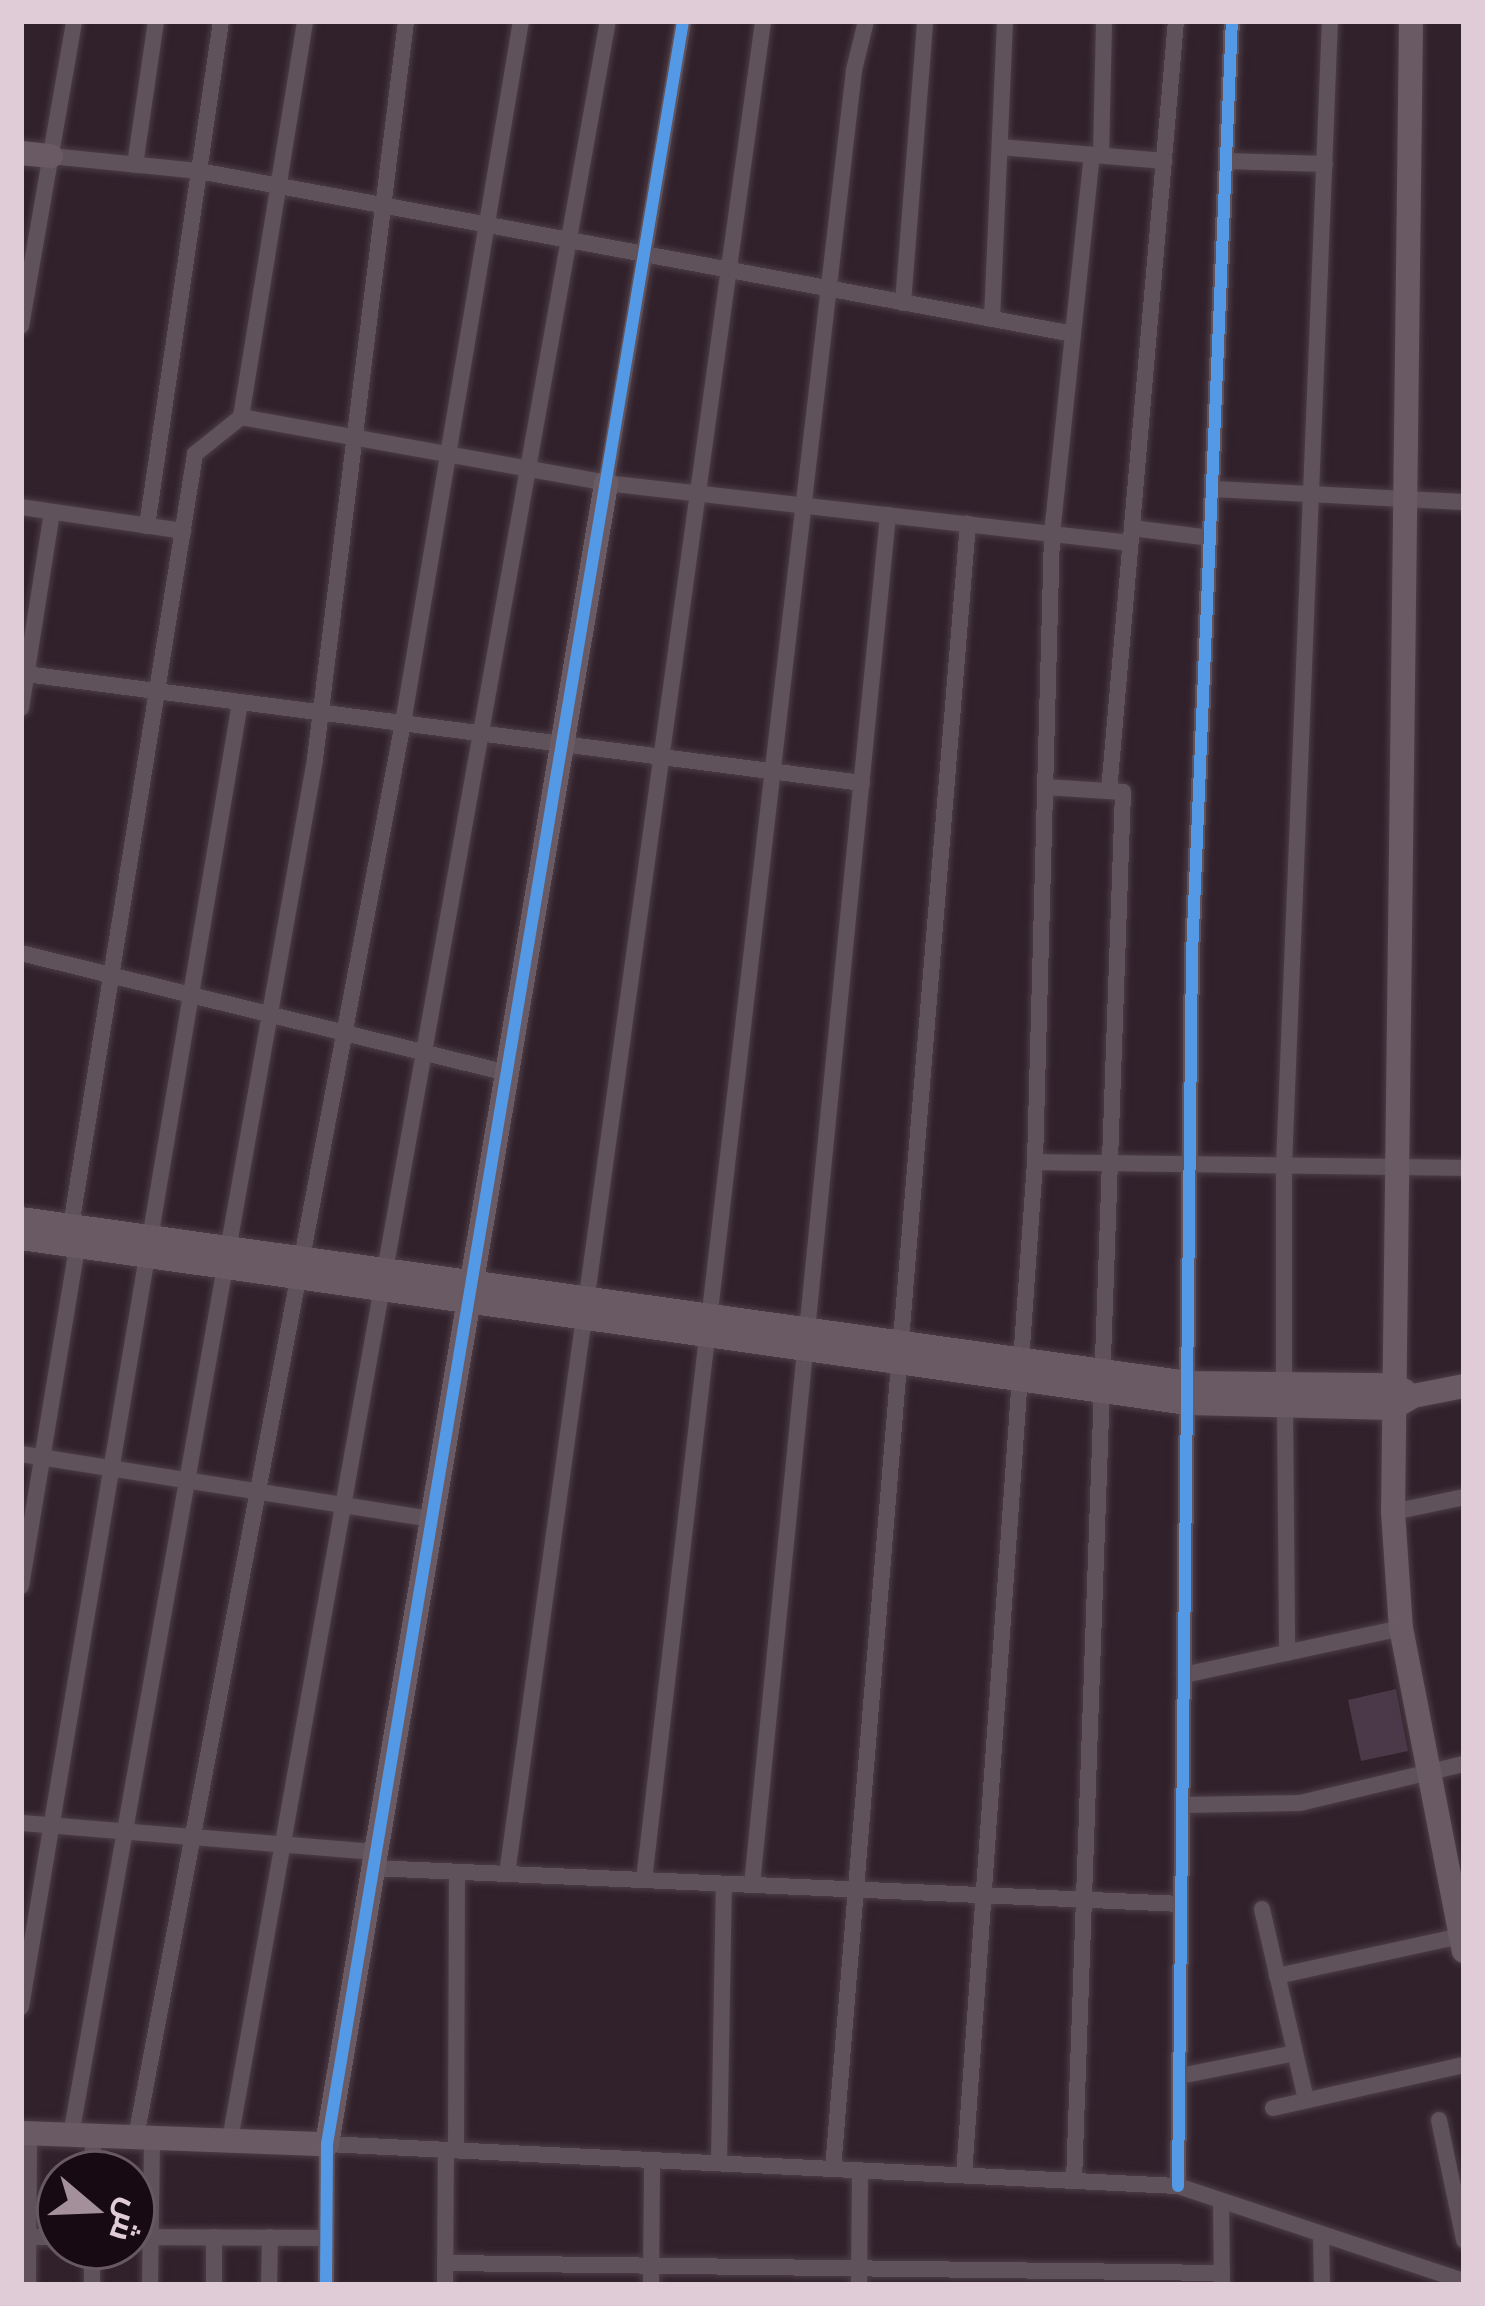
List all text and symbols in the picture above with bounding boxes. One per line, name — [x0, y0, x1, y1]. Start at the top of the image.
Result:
north arrow — [36, 2150, 156, 2270]
text: ش — [101, 2194, 153, 2247]

